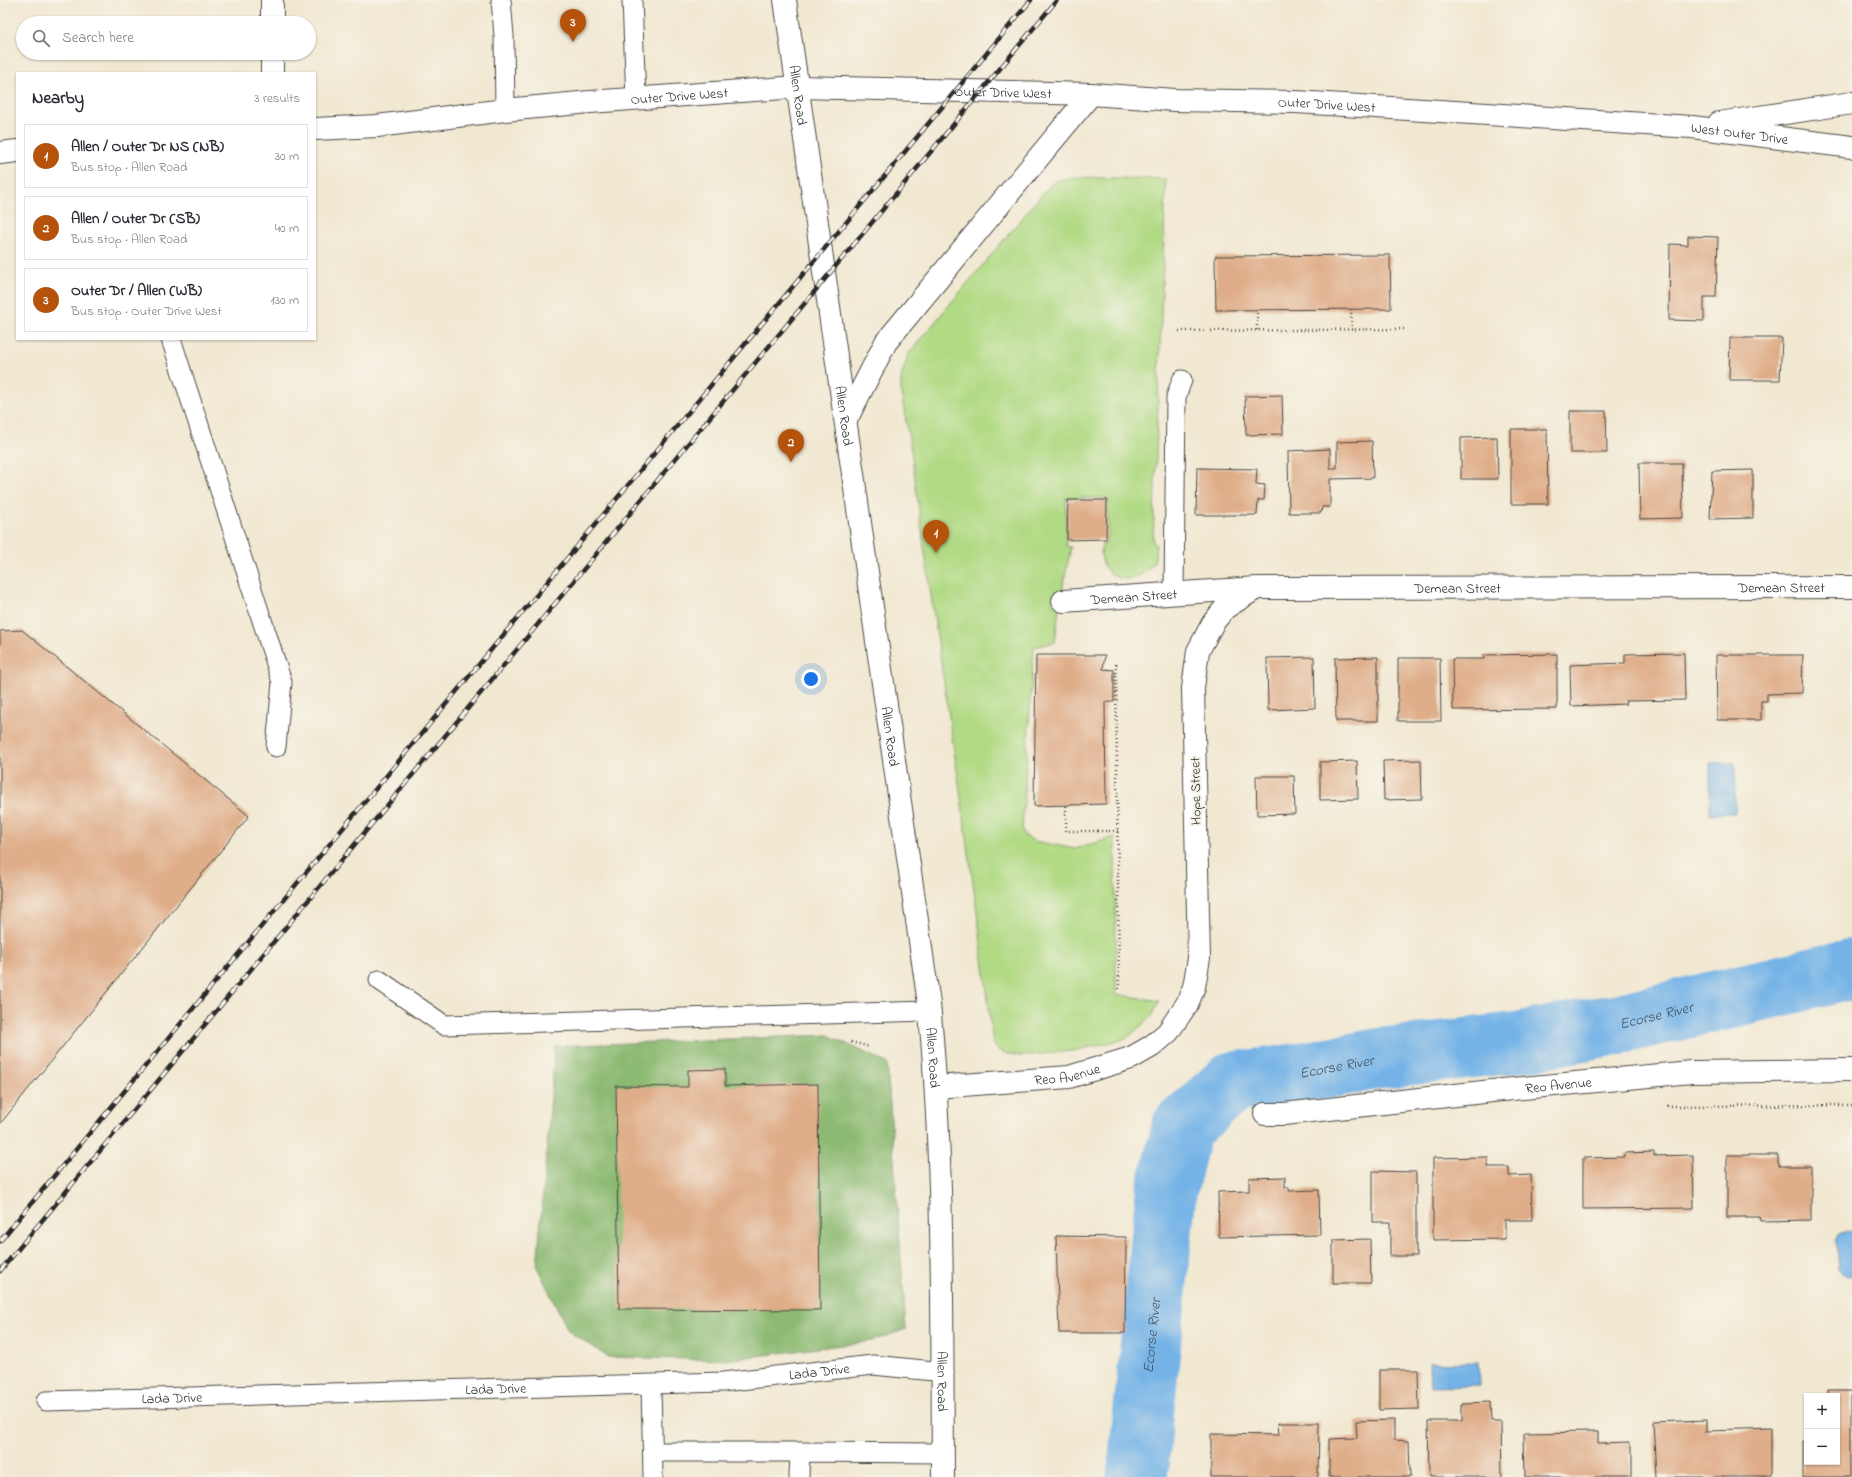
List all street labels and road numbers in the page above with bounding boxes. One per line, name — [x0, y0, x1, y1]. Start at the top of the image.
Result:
street label: Allen Road — [782, 64, 812, 127]
street label: Outer Drive West — [954, 82, 1052, 105]
street label: Outer Drive West — [630, 83, 729, 111]
street label: Outer Drive West — [1278, 93, 1376, 119]
street label: West Outer Drive — [1690, 118, 1790, 151]
street label: Allen Road — [828, 385, 858, 448]
street label: Demean Street — [1737, 578, 1825, 599]
street label: Demean Street — [1413, 579, 1501, 600]
street label: Demean Street — [1089, 584, 1178, 611]
street label: Allen Road — [874, 705, 904, 768]
street label: Hope Street — [1185, 756, 1208, 825]
street label: Allen Road — [919, 1027, 944, 1089]
street label: Reo Avenue — [1034, 1059, 1104, 1092]
street label: Reo Avenue — [1524, 1072, 1593, 1100]
street label: Allen Road — [930, 1351, 952, 1412]
street label: Lada Drive — [788, 1359, 851, 1386]
street label: Lada Drive — [465, 1379, 527, 1401]
street label: Lada Drive — [141, 1388, 203, 1410]

